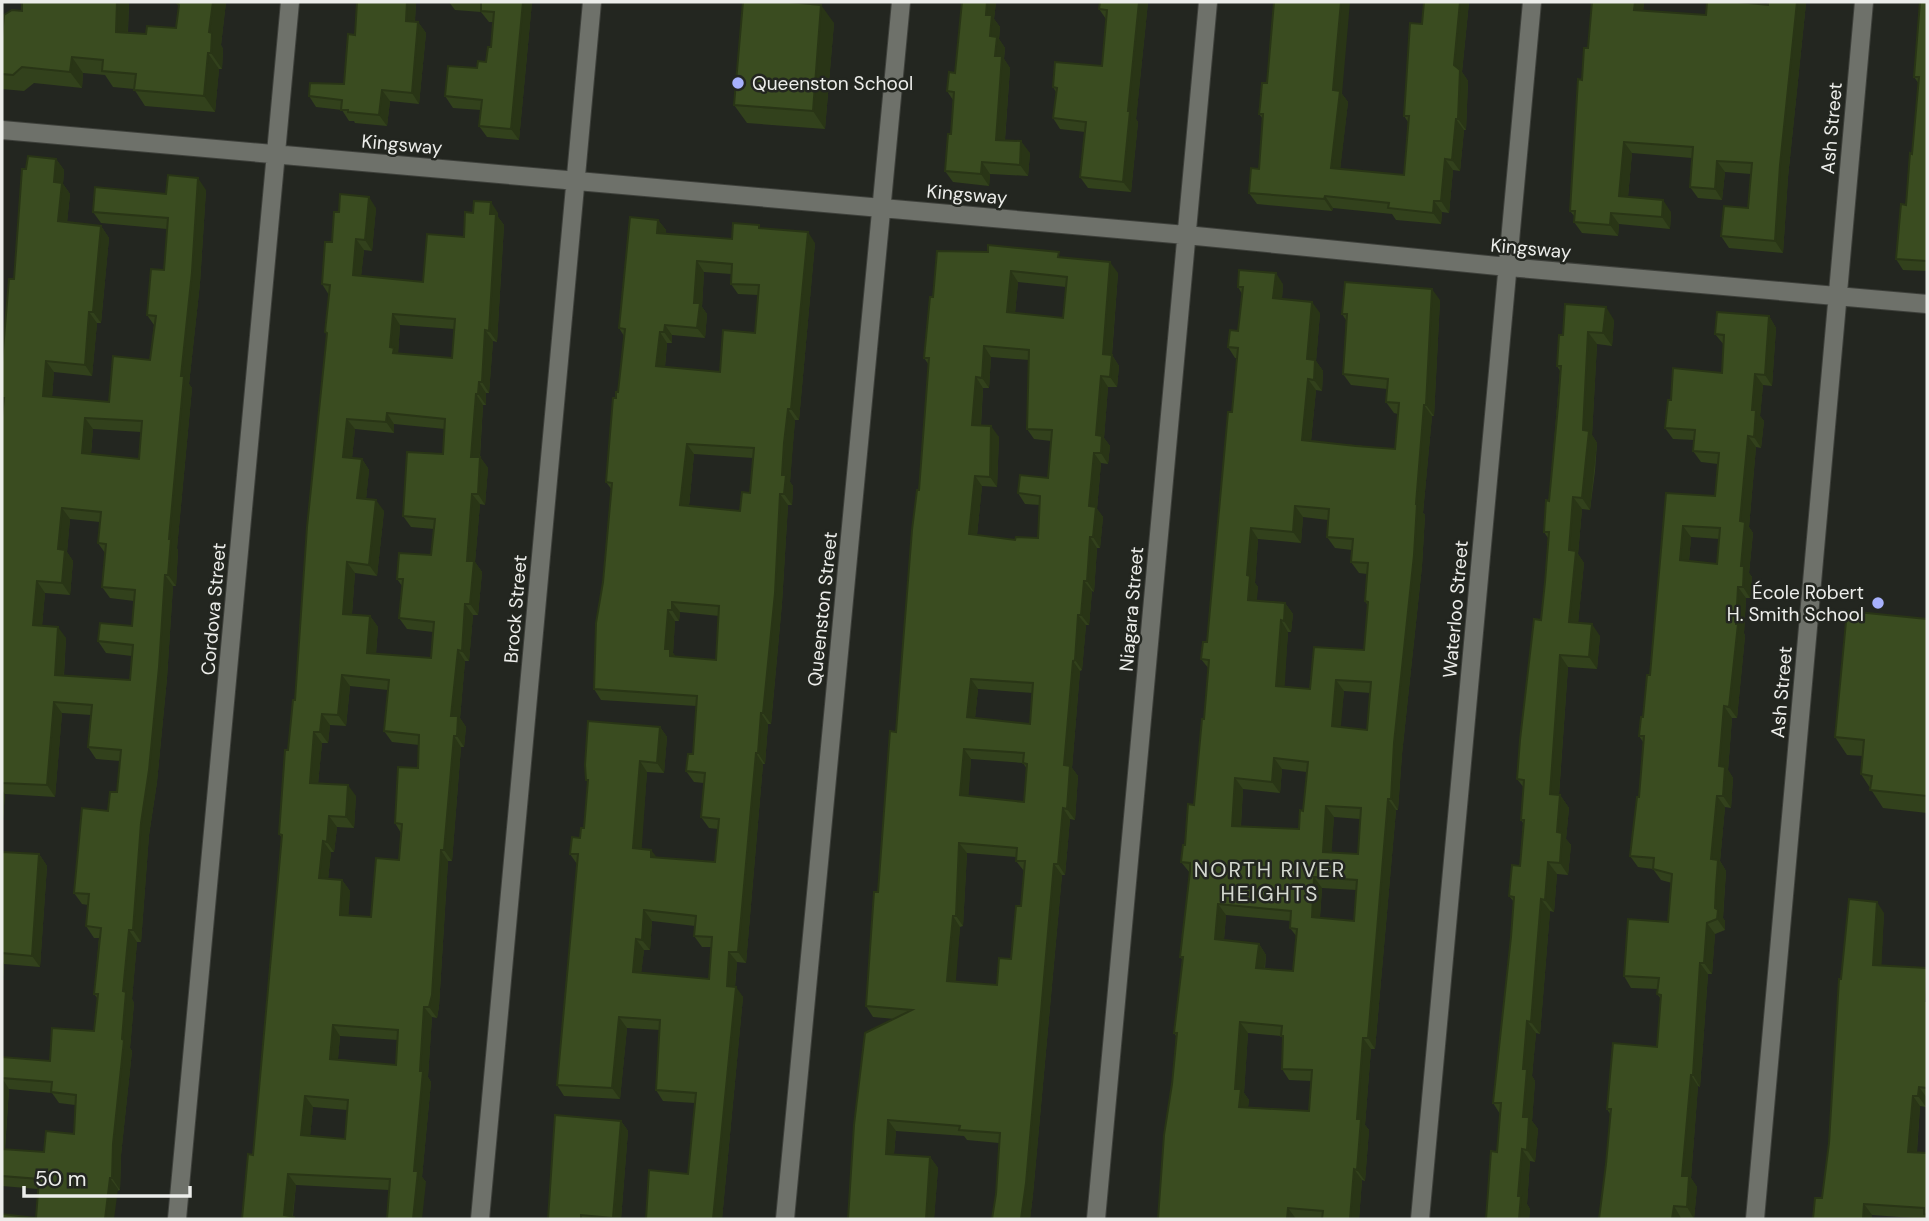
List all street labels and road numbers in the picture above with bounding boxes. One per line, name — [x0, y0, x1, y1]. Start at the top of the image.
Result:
street label: Ash Street — [1815, 81, 1848, 175]
street label: Kingsway — [360, 129, 444, 161]
street label: Kingsway — [925, 179, 1009, 211]
street label: Kingsway — [1489, 233, 1573, 265]
street label: Queenston Street — [802, 530, 843, 688]
street label: Waterloo Street — [1437, 539, 1474, 679]
street label: Cordova Street — [195, 542, 232, 676]
street label: Niagara Street — [1114, 546, 1149, 673]
street label: Brock Street — [498, 554, 533, 664]
street label: Ash Street — [1765, 645, 1798, 739]

